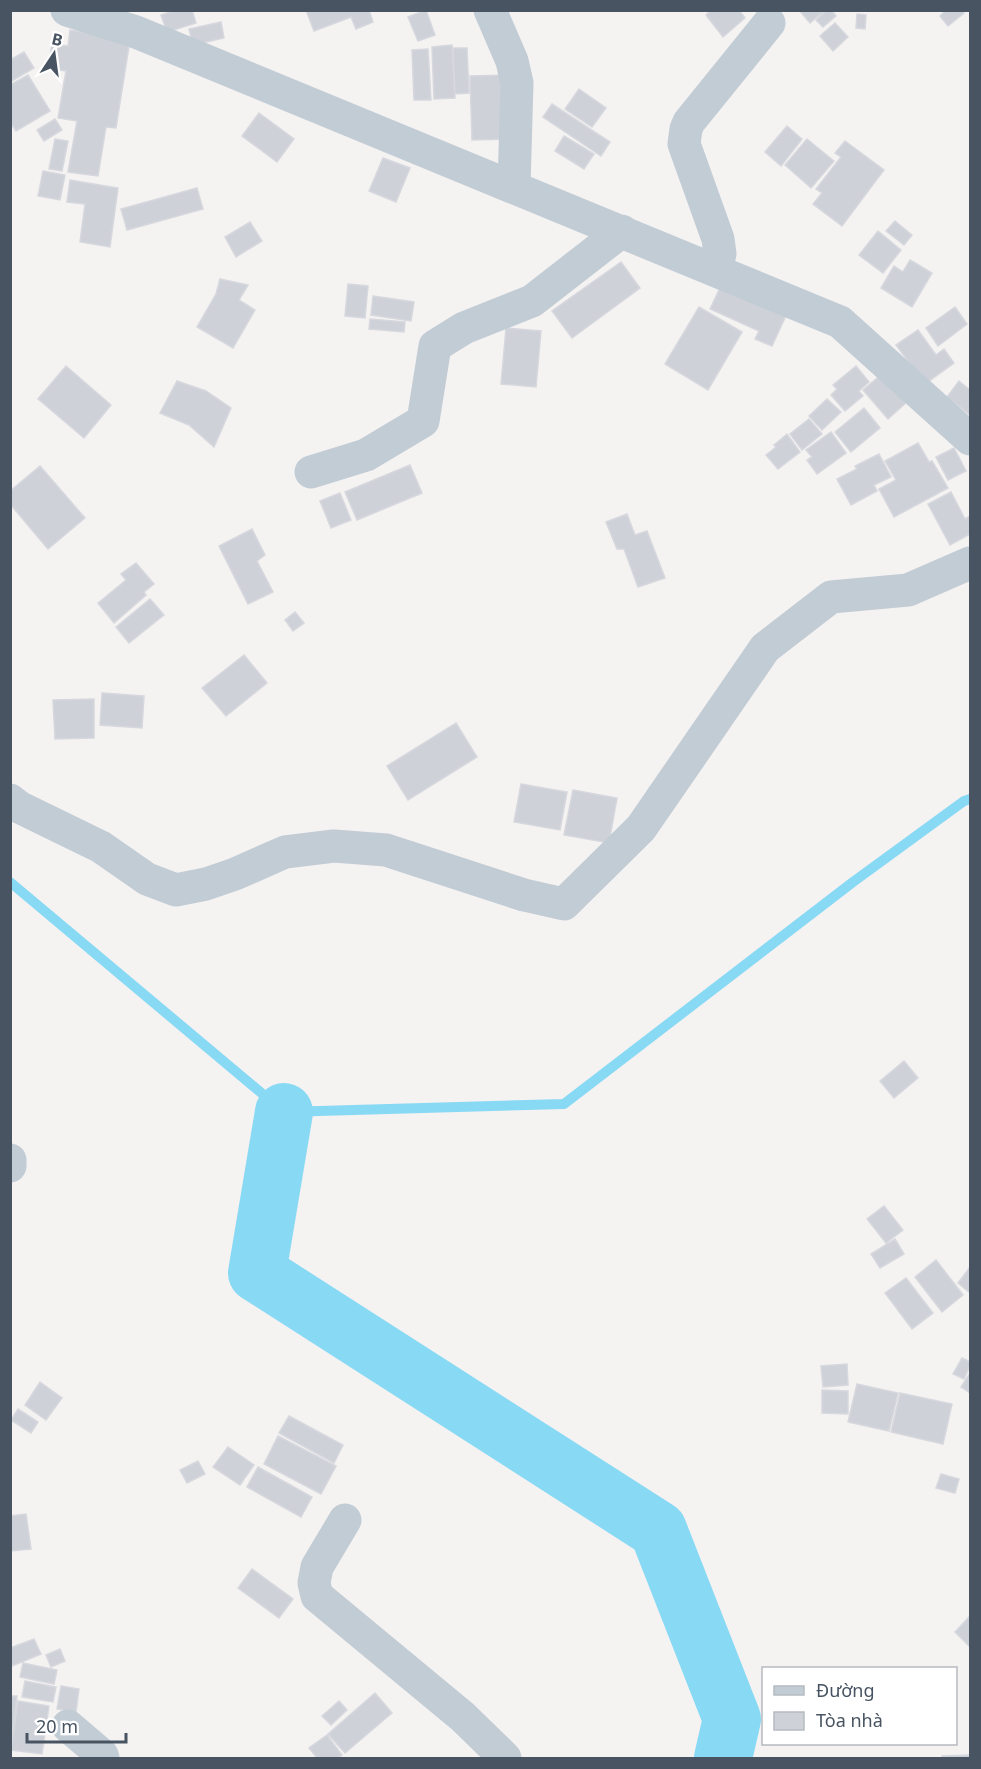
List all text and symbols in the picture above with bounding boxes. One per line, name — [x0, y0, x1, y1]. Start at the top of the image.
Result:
north arrow — [24, 24, 84, 84]
text: B — [50, 27, 65, 51]
legend — [762, 1667, 957, 1745]
text: Đường — [816, 1678, 875, 1702]
scale bar — [27, 1706, 126, 1744]
text: Tòa nhà — [816, 1708, 883, 1732]
text: 20 m — [36, 1714, 78, 1738]

